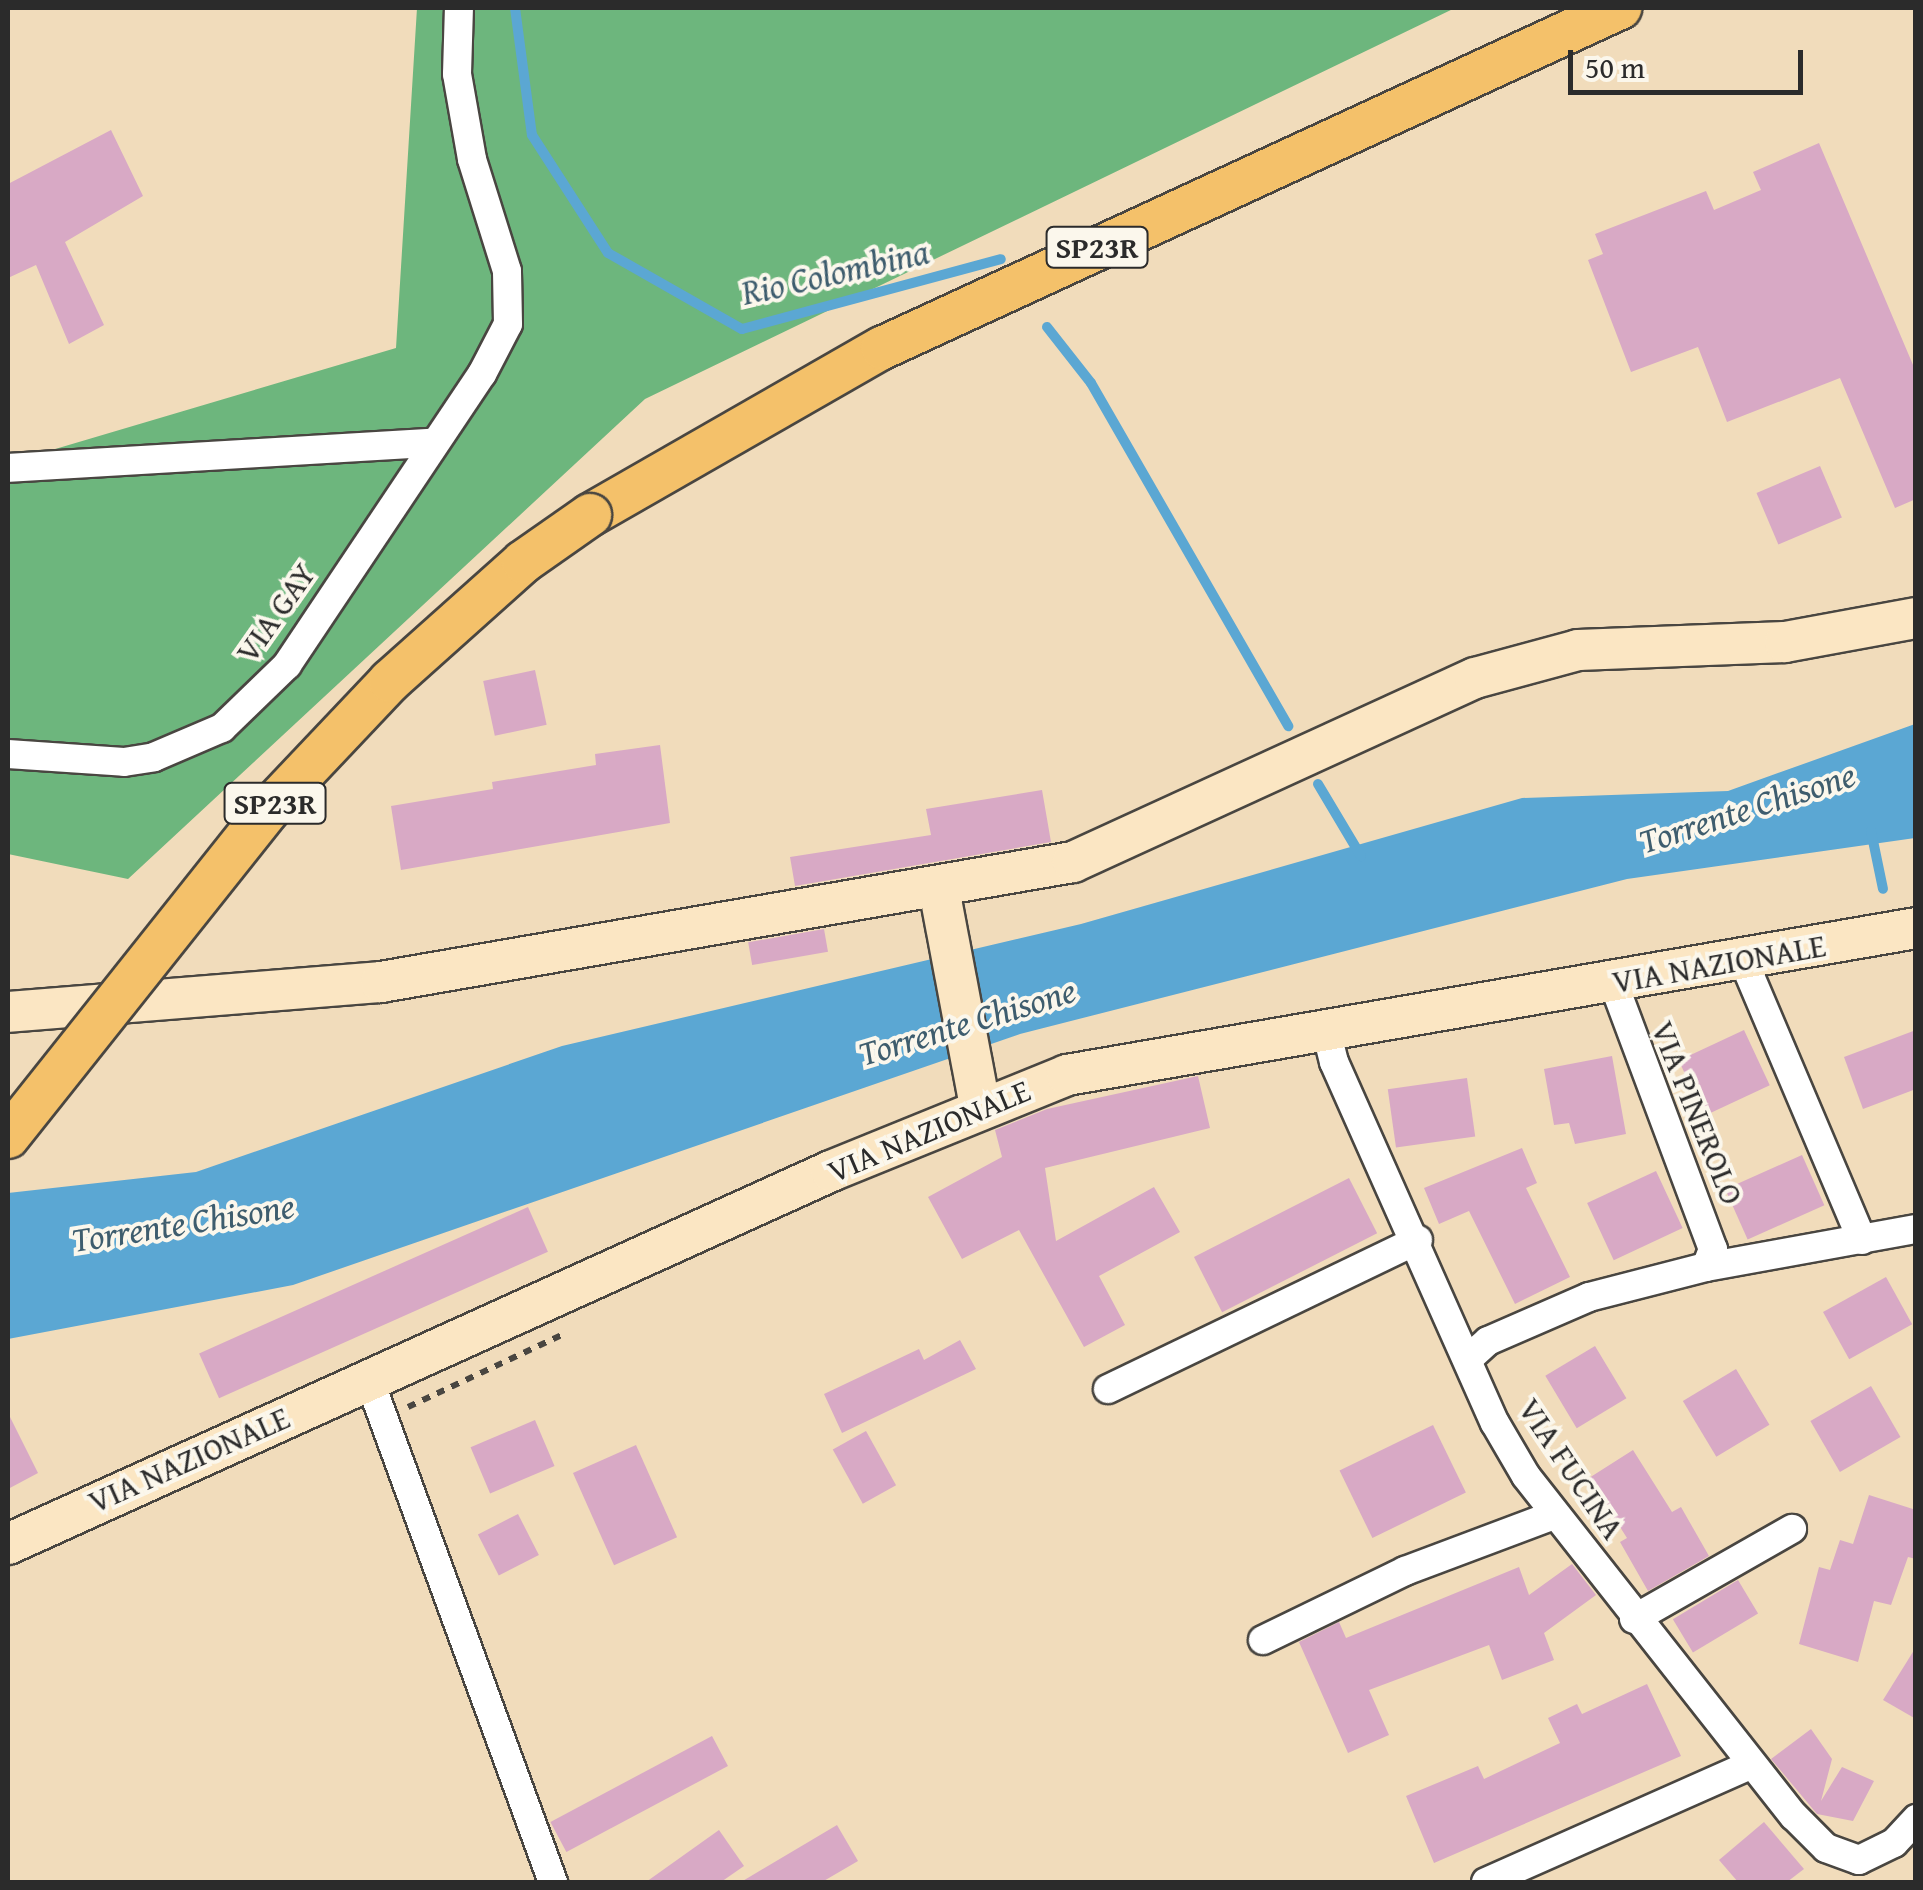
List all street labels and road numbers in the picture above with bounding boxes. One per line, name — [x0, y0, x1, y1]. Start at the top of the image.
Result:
road number: SP23R — [1044, 222, 1150, 272]
street label: VIA GAY — [228, 556, 324, 670]
road number: SP23R — [222, 778, 328, 828]
street label: VIA NAZIONALE — [1609, 926, 1829, 1002]
street label: VIA PINEROLO — [1643, 1016, 1751, 1210]
street label: VIA NAZIONALE — [822, 1071, 1036, 1191]
street label: VIA FUCINA — [1510, 1391, 1632, 1547]
street label: VIA NAZIONALE — [83, 1399, 295, 1521]

